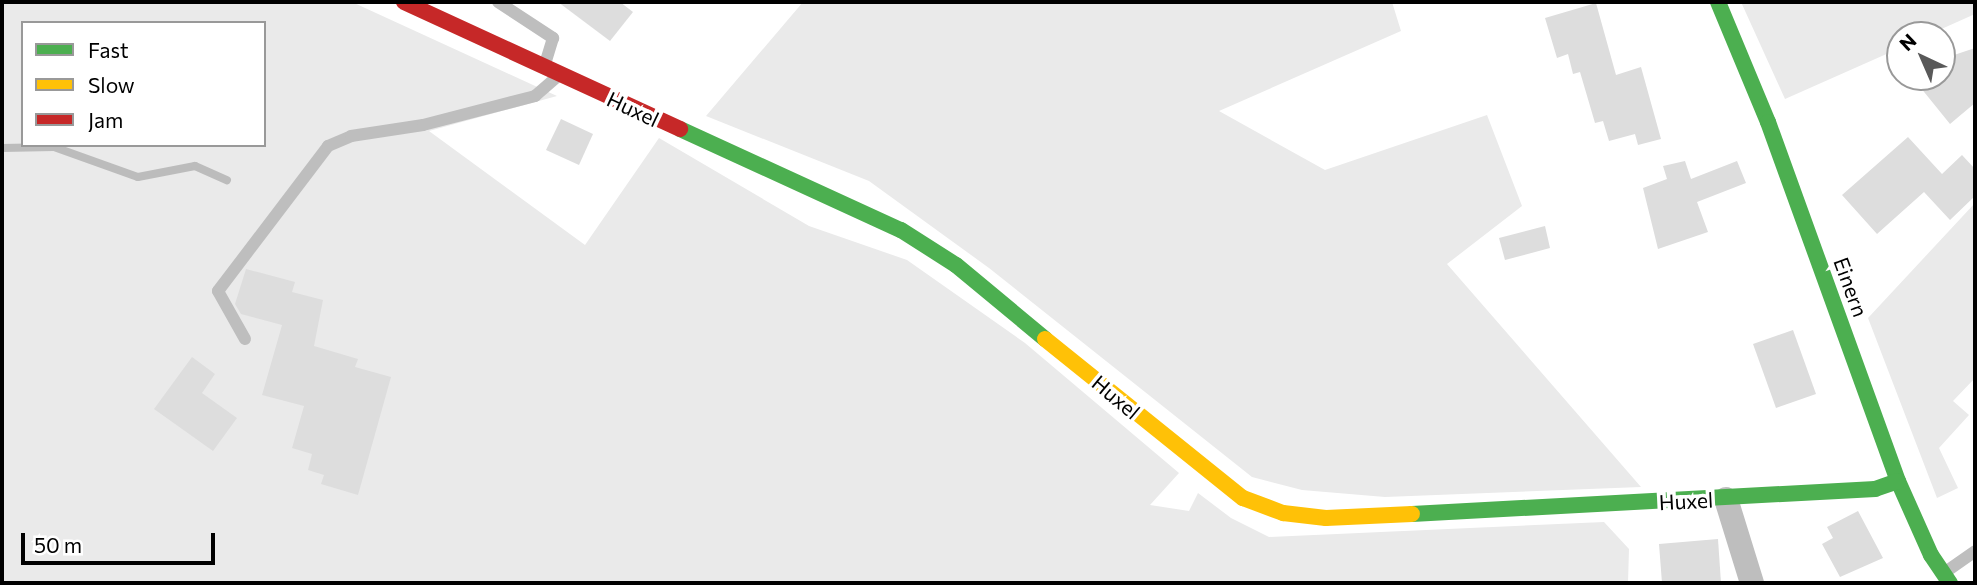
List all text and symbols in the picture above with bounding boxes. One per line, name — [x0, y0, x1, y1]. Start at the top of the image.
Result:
legend — [21, 21, 266, 147]
north arrow — [1886, 21, 1956, 91]
text: N — [1894, 29, 1921, 55]
text: Fast — [88, 37, 129, 62]
text: Slow — [88, 72, 135, 97]
street label: Huxel — [603, 86, 663, 132]
text: Jam — [88, 107, 123, 132]
street label: Einern — [1829, 254, 1873, 320]
street label: Huxel — [1087, 370, 1145, 424]
street label: Huxel — [1658, 487, 1714, 515]
scale bar — [24, 518, 219, 562]
text: 50 m — [34, 532, 82, 557]

